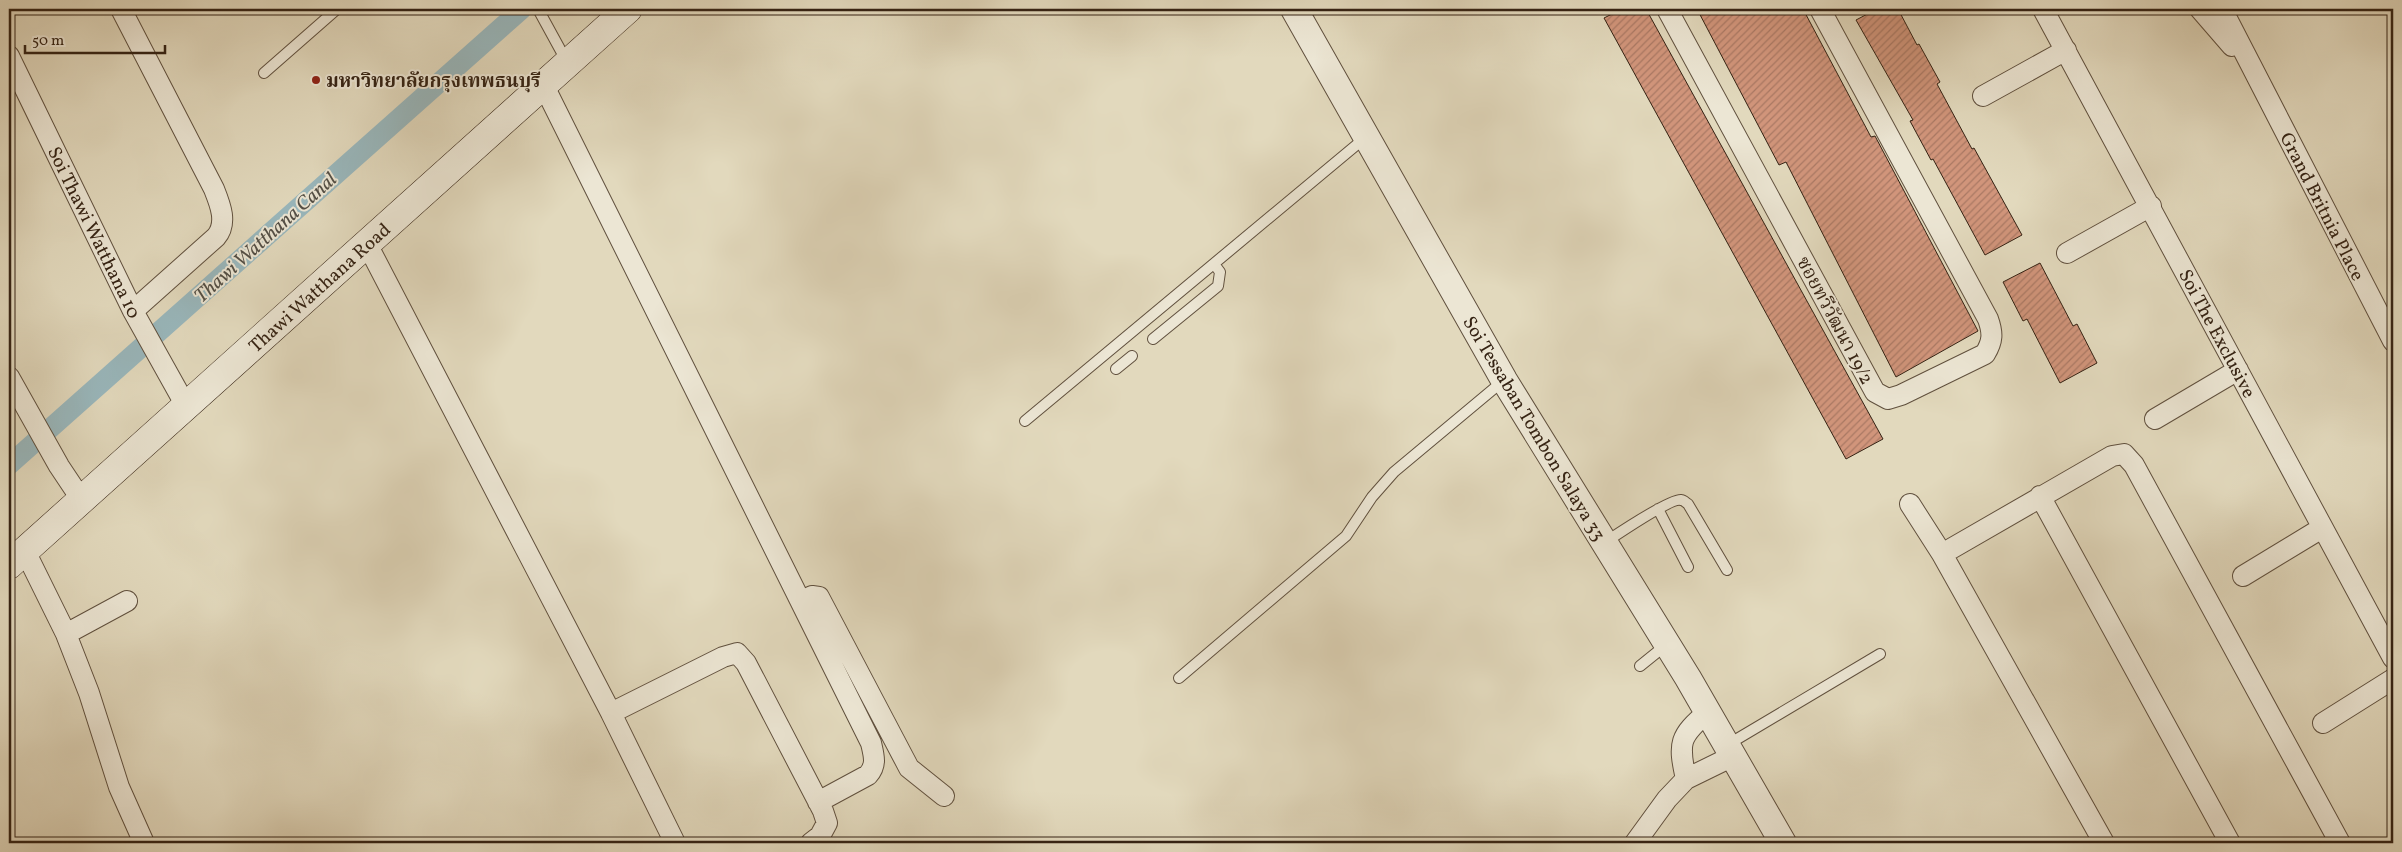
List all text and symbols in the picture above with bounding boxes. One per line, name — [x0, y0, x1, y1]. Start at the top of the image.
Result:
scale bar — [25, 22, 165, 54]
text: 50 m — [32, 31, 64, 52]
place label: มหาวิทยาลัยกรุงเทพธนบุรี — [326, 69, 541, 95]
marker: มหาวิทยาลัยกรุงเทพธนบุรี — [310, 74, 322, 86]
street label: Grand Britnia Place — [2273, 128, 2370, 286]
street label: Soi Thawi Watthana 10 — [40, 143, 146, 323]
water label: Thawi Watthana Canal — [189, 167, 344, 310]
street label: Thawi Watthana Road — [244, 218, 397, 359]
street label: ซอยทวีวัฒนา 19/2 — [1790, 252, 1879, 390]
street label: Soi The Exclusive — [2171, 265, 2261, 403]
street label: Soi Tessaban Tombon Salaya 33 — [1456, 312, 1611, 546]

